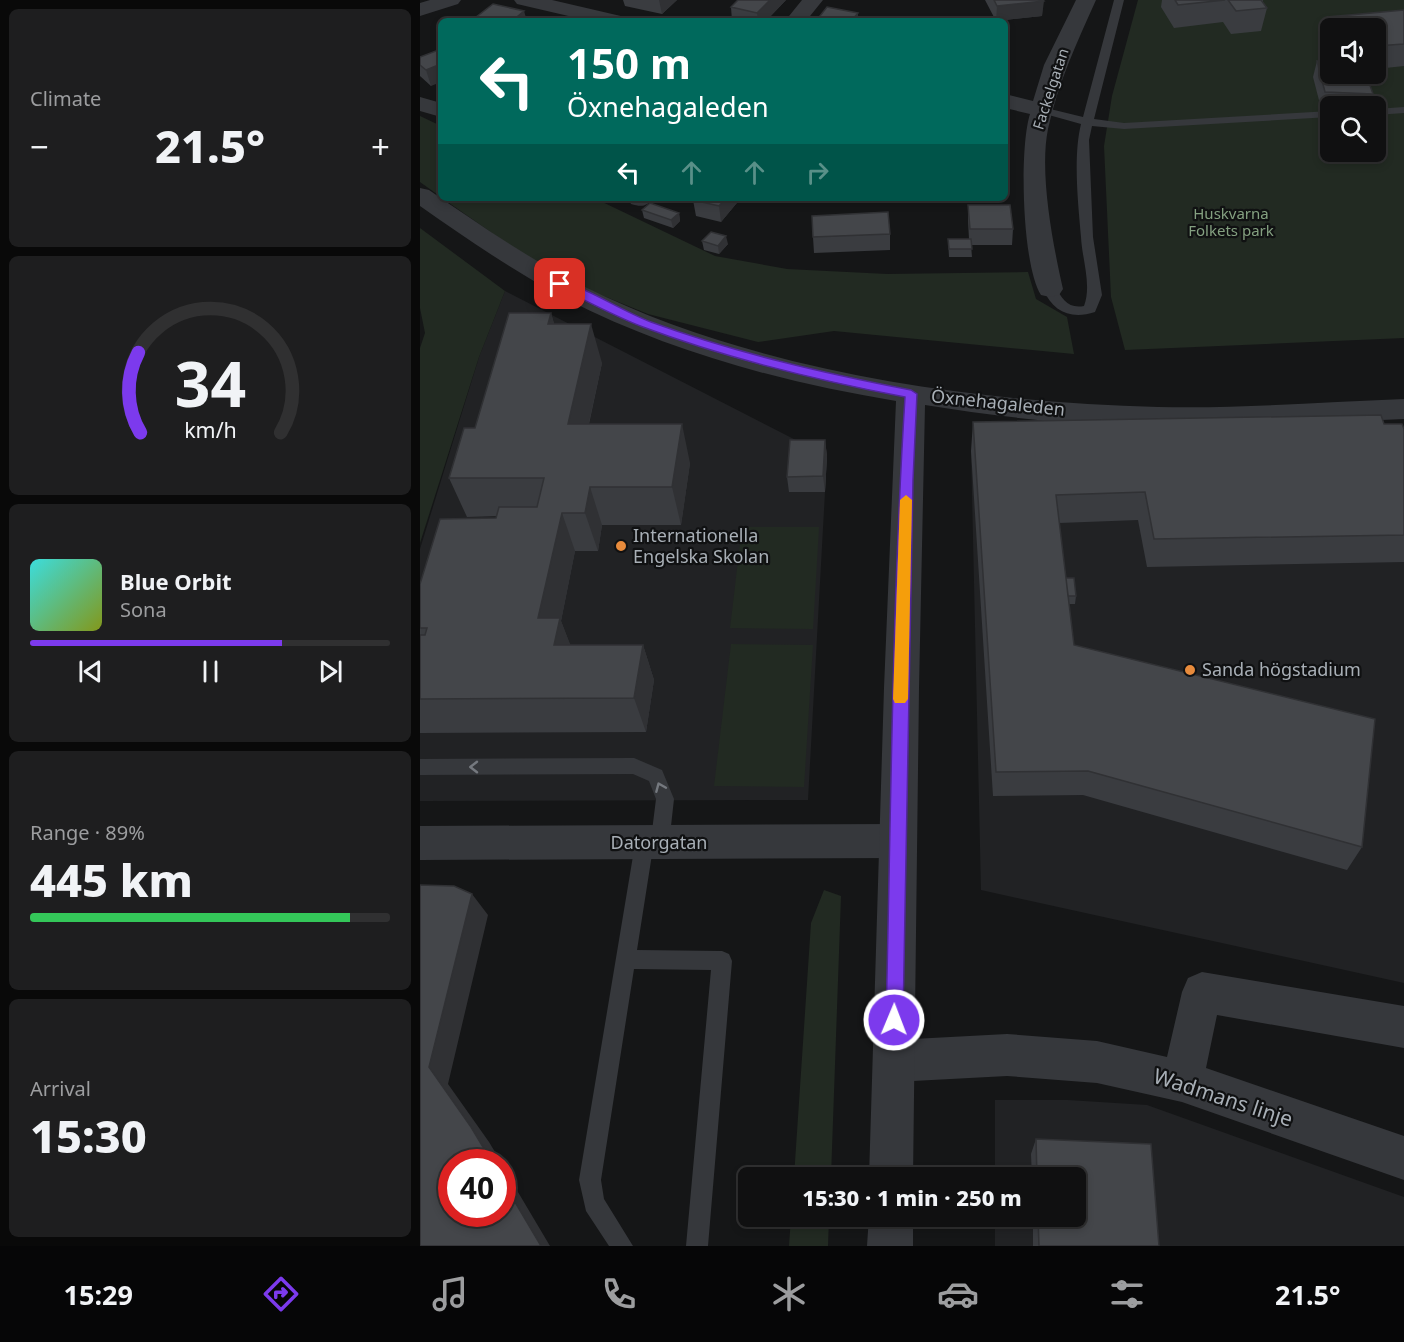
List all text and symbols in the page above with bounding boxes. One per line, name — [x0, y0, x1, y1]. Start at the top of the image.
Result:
map controls — [1320, 18, 1386, 162]
button: sound — [1320, 18, 1386, 84]
text: 150 m — [567, 34, 691, 91]
icon: left — [468, 42, 546, 120]
street label: Fackelgatan — [1027, 45, 1073, 132]
text: Climate — [30, 85, 101, 112]
text: Öxnehagaleden — [567, 88, 769, 125]
button: search — [1320, 96, 1386, 162]
text: 21.5° — [155, 115, 265, 176]
text: − — [30, 124, 49, 169]
text: + — [371, 124, 390, 169]
icon: left — [612, 156, 645, 189]
icon: ahead — [675, 156, 708, 189]
icon: ahead — [738, 156, 771, 189]
icon: right — [801, 156, 834, 189]
park label: Huskvarna Folkets park — [1188, 203, 1274, 240]
pin — [534, 258, 585, 309]
icon: arrive — [543, 267, 576, 300]
text: 34 — [174, 340, 246, 425]
street label: Öxnehagaleden — [930, 383, 1066, 421]
text: km/h — [184, 415, 236, 444]
place label: Internationella Engelska Skolan — [633, 523, 769, 568]
marker: Internationella Engelska Skolan — [614, 539, 628, 553]
text: Blue Orbit — [120, 566, 232, 596]
text: Sona — [120, 596, 167, 623]
icon: previous — [74, 655, 107, 688]
icon: pause — [194, 655, 227, 688]
icon: next — [314, 655, 347, 688]
place label: Sanda högstadium — [1202, 657, 1361, 681]
marker: Sanda högstadium — [1183, 663, 1197, 677]
one-way arrow — [470, 761, 479, 773]
one-way arrow — [655, 782, 667, 793]
text: Range · 89% — [30, 819, 145, 846]
street label: Datorgatan — [611, 830, 707, 854]
text: 445 km — [30, 849, 193, 910]
position arrow — [862, 988, 926, 1052]
street label: Wadmans linje — [1150, 1061, 1296, 1133]
text: Arrival — [30, 1075, 91, 1102]
text: 15:30 — [30, 1105, 147, 1166]
speed limit sign: 40 — [438, 1149, 516, 1227]
text: 15:30 · 1 min · 250 m — [802, 1182, 1022, 1212]
icon: directions — [260, 1273, 302, 1315]
icon: music — [429, 1273, 471, 1315]
icon: phone — [598, 1273, 640, 1315]
icon: climate — [768, 1273, 810, 1315]
icon: car — [937, 1273, 979, 1315]
icon: filters — [1106, 1273, 1148, 1315]
text: 15:29 — [64, 1276, 133, 1313]
text: 21.5° — [1275, 1276, 1340, 1313]

